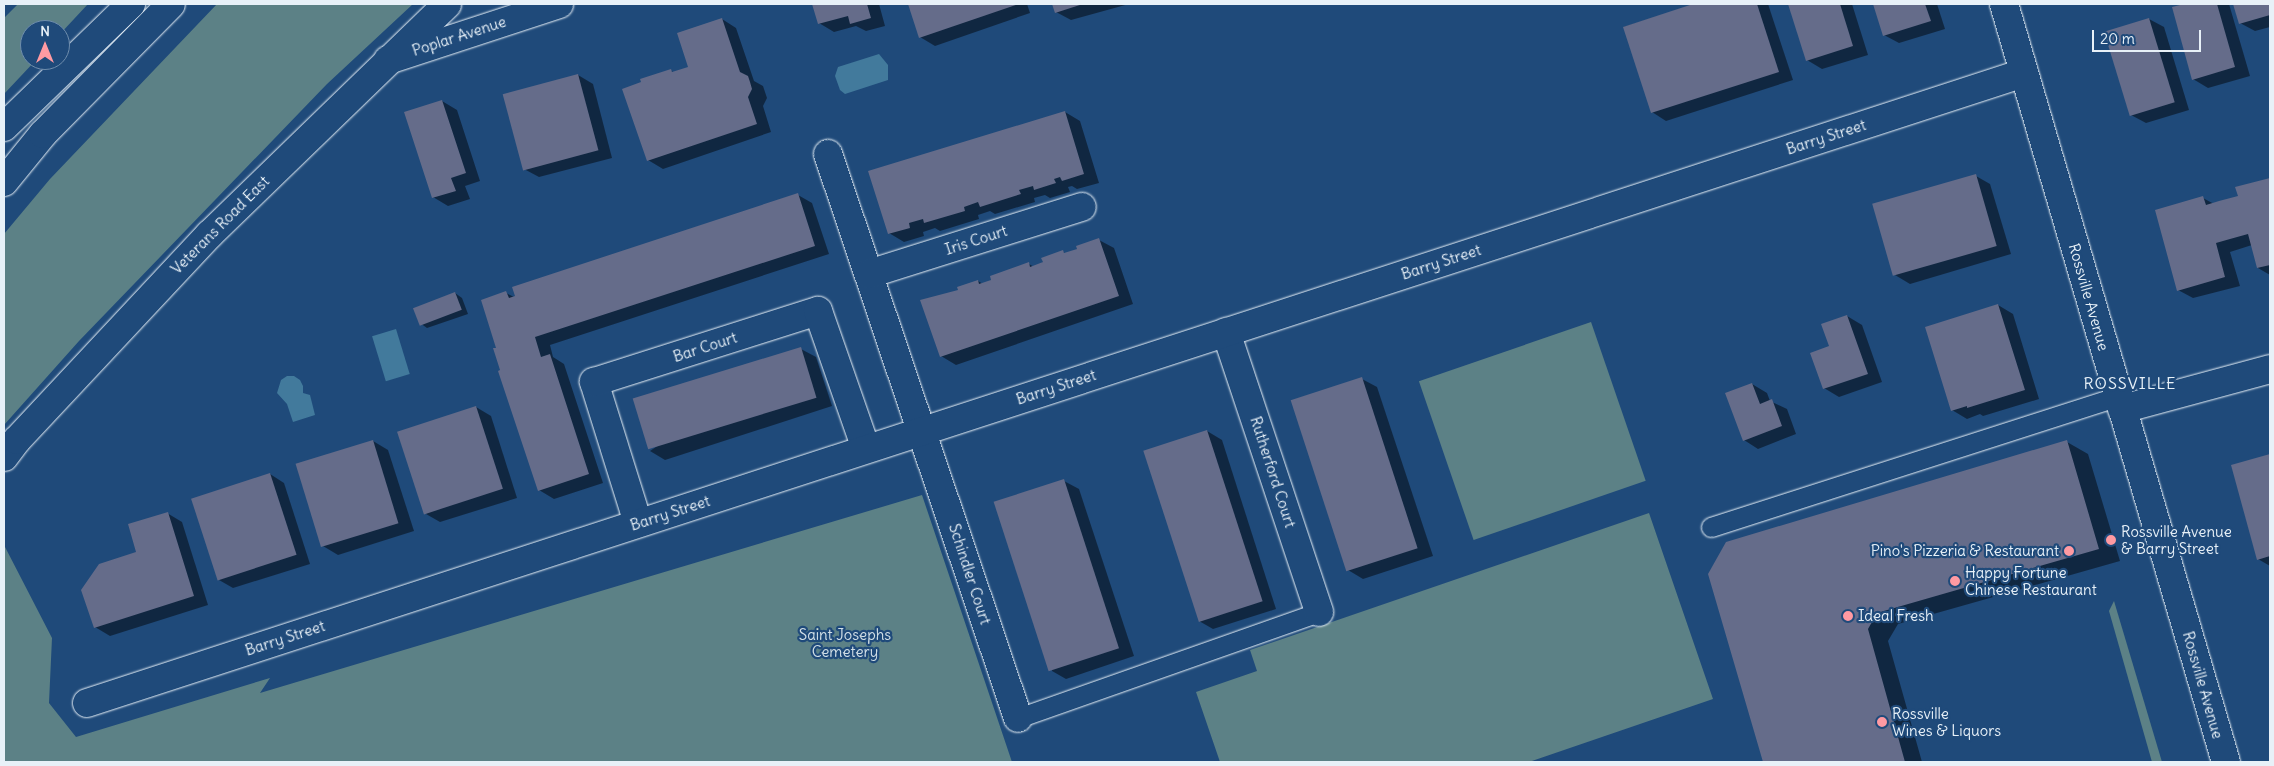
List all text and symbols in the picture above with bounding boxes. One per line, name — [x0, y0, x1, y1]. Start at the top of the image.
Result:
street label: Poplar Avenue — [410, 12, 508, 60]
north arrow — [20, 20, 70, 70]
scale bar — [2094, 20, 2203, 52]
text: N — [40, 22, 50, 40]
text: 20 m — [2100, 29, 2135, 48]
street label: Barry Street — [1784, 116, 1868, 158]
street label: Veterans Road East — [167, 172, 273, 278]
street label: Iris Court — [943, 221, 1009, 259]
street label: Barry Street — [1399, 241, 1483, 283]
street label: Rossville Avenue — [2065, 241, 2113, 353]
street label: Bar Court — [671, 328, 739, 366]
street label: Barry Street — [1014, 366, 1098, 408]
district label: ROSSVILLE — [2082, 373, 2178, 393]
street label: Rutherford Court — [1247, 414, 1299, 530]
street label: Barry Street — [628, 492, 712, 534]
street label: Schindler Court — [945, 521, 995, 627]
place label: Rossville Avenue & Barry Street — [2121, 522, 2232, 557]
marker: Rossville Avenue & Barry Street — [2105, 534, 2117, 546]
place label: Pino's Pizzeria & Restaurant — [1871, 542, 2059, 560]
marker: Pino's Pizzeria & Restaurant — [2063, 545, 2075, 557]
place label: Happy Fortune Chinese Restaurant — [1965, 563, 2097, 598]
marker: Happy Fortune Chinese Restaurant — [1949, 575, 1961, 587]
place label: Ideal Fresh — [1858, 607, 1934, 625]
marker: Ideal Fresh — [1842, 610, 1854, 622]
street label: Barry Street — [243, 617, 327, 659]
park label: Saint Josephs Cemetery — [799, 625, 891, 660]
street label: Rossville Avenue — [2179, 629, 2227, 741]
place label: Rossville Wines & Liquors — [1892, 704, 2001, 739]
marker: Rossville Wines & Liquors — [1876, 716, 1888, 728]

